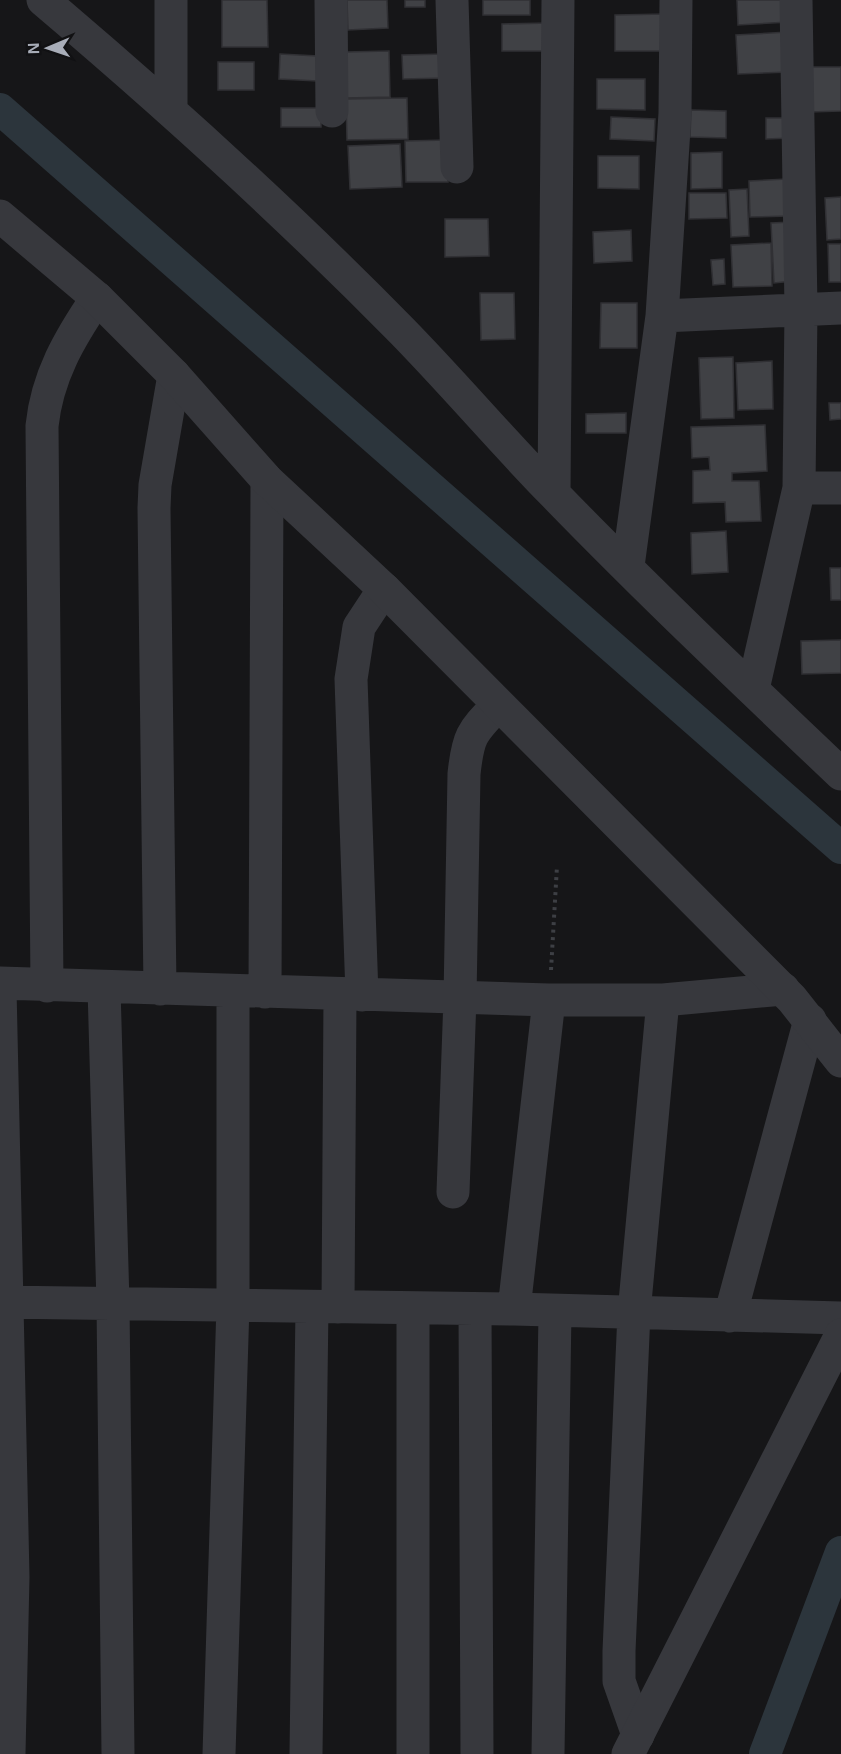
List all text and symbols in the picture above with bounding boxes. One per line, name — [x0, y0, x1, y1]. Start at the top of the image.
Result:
north arrow — [18, 18, 78, 78]
text: N — [25, 42, 42, 55]

